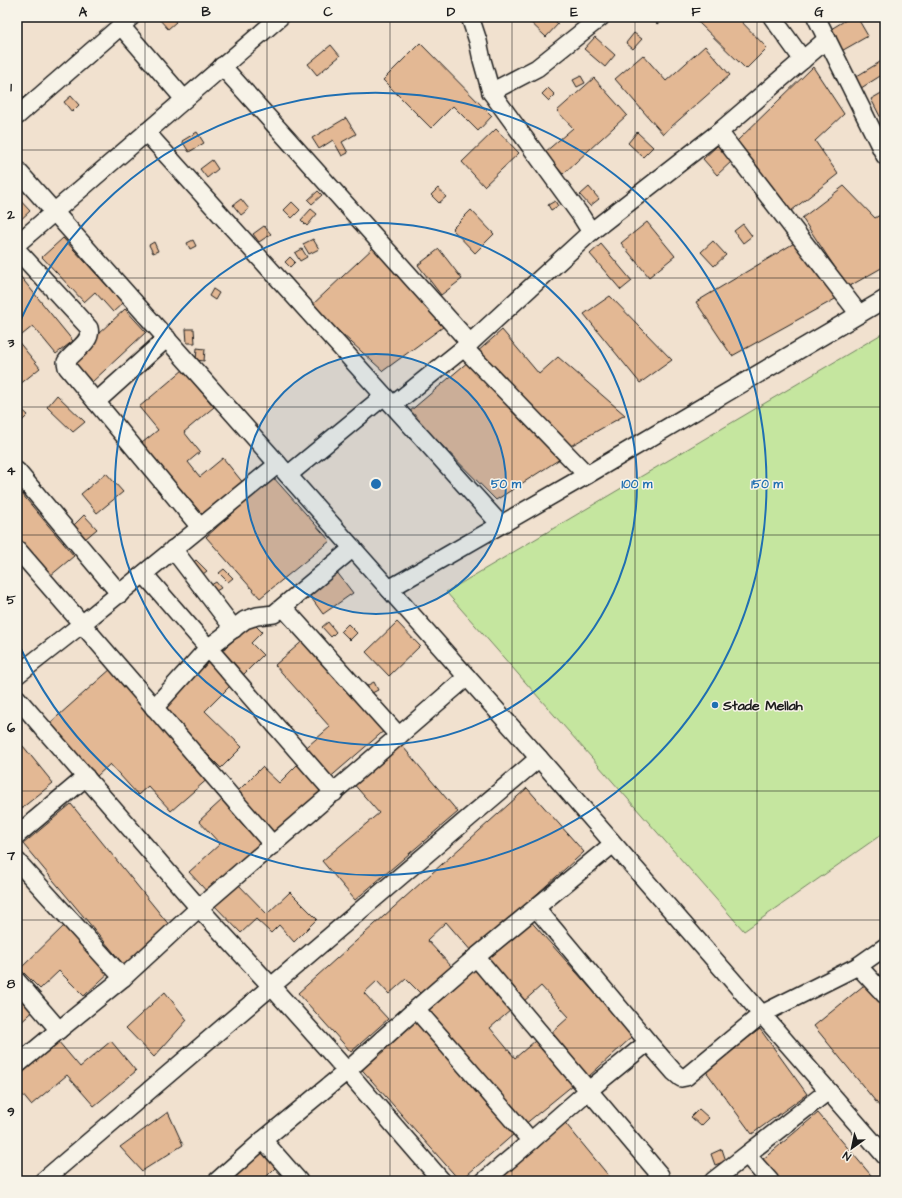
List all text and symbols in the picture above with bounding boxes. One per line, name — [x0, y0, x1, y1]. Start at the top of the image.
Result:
text: A — [79, 3, 88, 21]
text: B — [201, 3, 211, 21]
text: C — [323, 3, 333, 21]
text: D — [447, 3, 456, 21]
text: E — [570, 3, 578, 21]
text: F — [691, 3, 701, 21]
text: G — [814, 3, 824, 21]
text: 1 — [10, 78, 12, 96]
text: 2 — [6, 206, 15, 224]
text: 3 — [7, 334, 15, 352]
text: 4 — [7, 462, 16, 480]
text: 50 m — [491, 476, 522, 493]
text: 100 m — [622, 476, 653, 493]
text: 150 m — [751, 476, 784, 493]
centre of rings — [369, 477, 383, 491]
text: 5 — [6, 591, 16, 609]
place label: Stade Mellah — [722, 696, 804, 716]
marker: Stade Mellah — [710, 700, 720, 710]
text: 6 — [7, 719, 16, 737]
text: 7 — [6, 847, 16, 865]
text: 8 — [7, 975, 16, 993]
text: 9 — [7, 1103, 15, 1121]
north arrow — [832, 1128, 872, 1168]
text: N — [840, 1148, 854, 1164]

